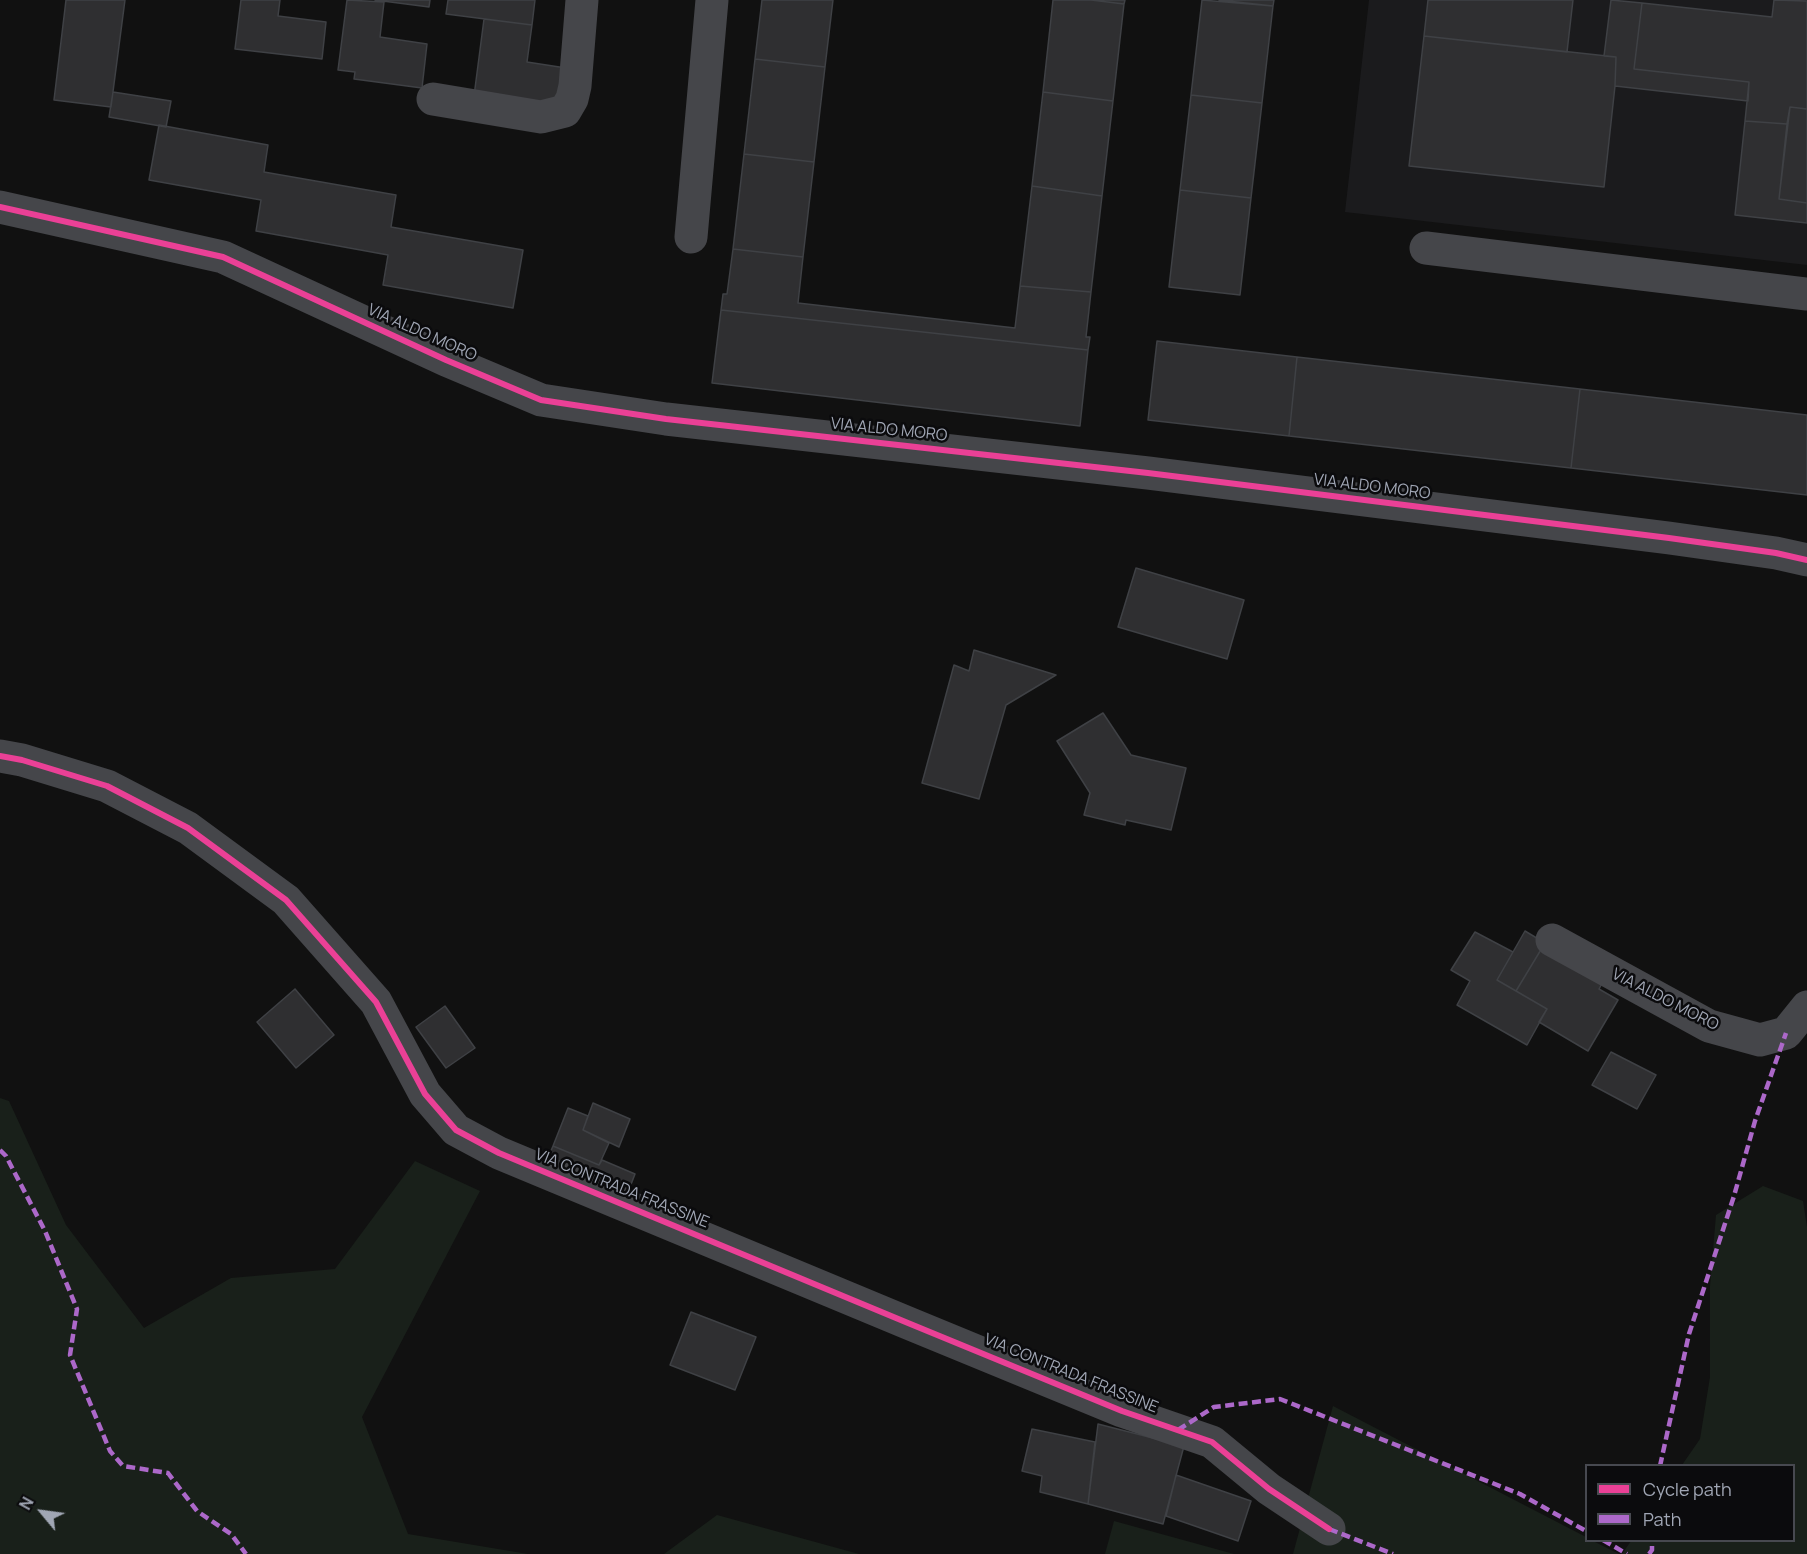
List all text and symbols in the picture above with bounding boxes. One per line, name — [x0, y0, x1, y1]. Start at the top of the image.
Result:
street label: VIA ALDO MORO — [365, 300, 479, 366]
street label: VIA ALDO MORO — [830, 414, 948, 446]
street label: VIA ALDO MORO — [1313, 470, 1431, 504]
street label: VIA ALDO MORO — [1608, 965, 1722, 1035]
street label: VIA CONTRADA FRASSINE — [532, 1145, 712, 1233]
street label: VIA CONTRADA FRASSINE — [981, 1330, 1161, 1418]
legend — [1585, 1464, 1795, 1542]
text: Cycle path — [1643, 1477, 1732, 1501]
north arrow — [12, 1482, 72, 1542]
text: N — [14, 1493, 39, 1514]
text: Path — [1643, 1507, 1681, 1531]

